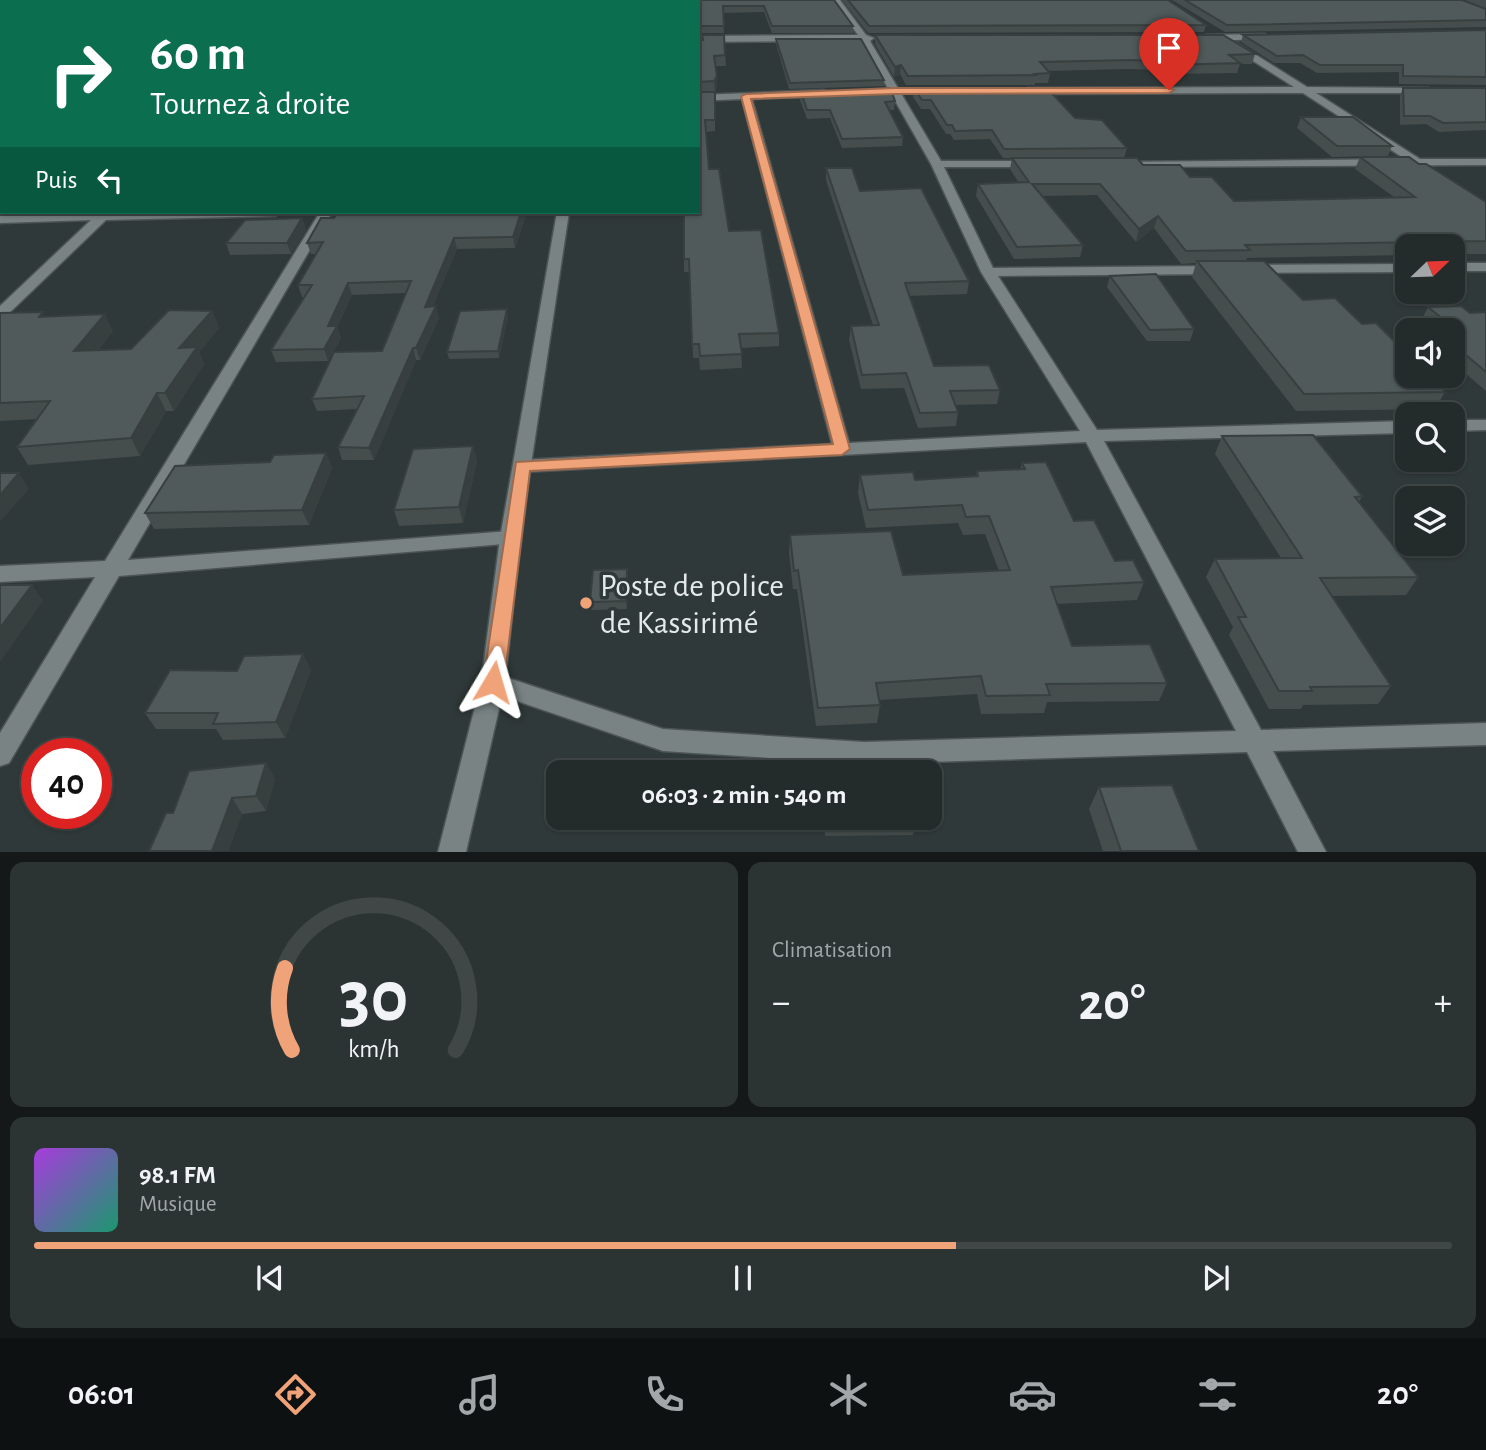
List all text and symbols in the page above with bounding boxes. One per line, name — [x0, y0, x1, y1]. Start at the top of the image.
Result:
pin — [1139, 18, 1199, 90]
icon: right — [35, 28, 126, 119]
icon: arrive — [1150, 29, 1188, 67]
text: 60 m — [150, 30, 246, 79]
text: Tournez à droite — [150, 88, 350, 120]
icon: left — [91, 161, 129, 199]
text: Puis — [35, 167, 77, 193]
north arrow — [1395, 234, 1465, 304]
map controls — [1395, 234, 1465, 556]
button: sound — [1395, 318, 1465, 388]
button: search — [1395, 402, 1465, 472]
button: layers — [1395, 486, 1465, 556]
place label: Poste de police de Kassirimé — [600, 570, 784, 639]
marker: Poste de police de Kassirimé — [578, 595, 594, 611]
position arrow — [456, 645, 530, 719]
speed limit sign: 40 — [21, 738, 112, 829]
text: 06:03 · 2 min · 540 m — [642, 782, 846, 808]
text: Climatisation — [772, 939, 892, 962]
text: 30 — [339, 963, 409, 1036]
text: 20° — [1079, 977, 1145, 1029]
text: − — [772, 984, 790, 1022]
text: + — [1434, 984, 1452, 1022]
text: km/h — [348, 1037, 400, 1062]
text: 98.1 FM — [139, 1162, 216, 1188]
text: Musique — [139, 1193, 217, 1216]
icon: previous — [251, 1259, 289, 1297]
icon: pause — [724, 1259, 762, 1297]
icon: next — [1197, 1259, 1235, 1297]
icon: directions — [271, 1370, 320, 1419]
icon: music — [455, 1370, 504, 1419]
icon: phone — [640, 1370, 689, 1419]
icon: climate — [824, 1370, 873, 1419]
icon: car — [1008, 1370, 1057, 1419]
icon: filters — [1193, 1370, 1242, 1419]
text: 06:01 — [68, 1378, 135, 1410]
text: 20° — [1377, 1378, 1418, 1410]

